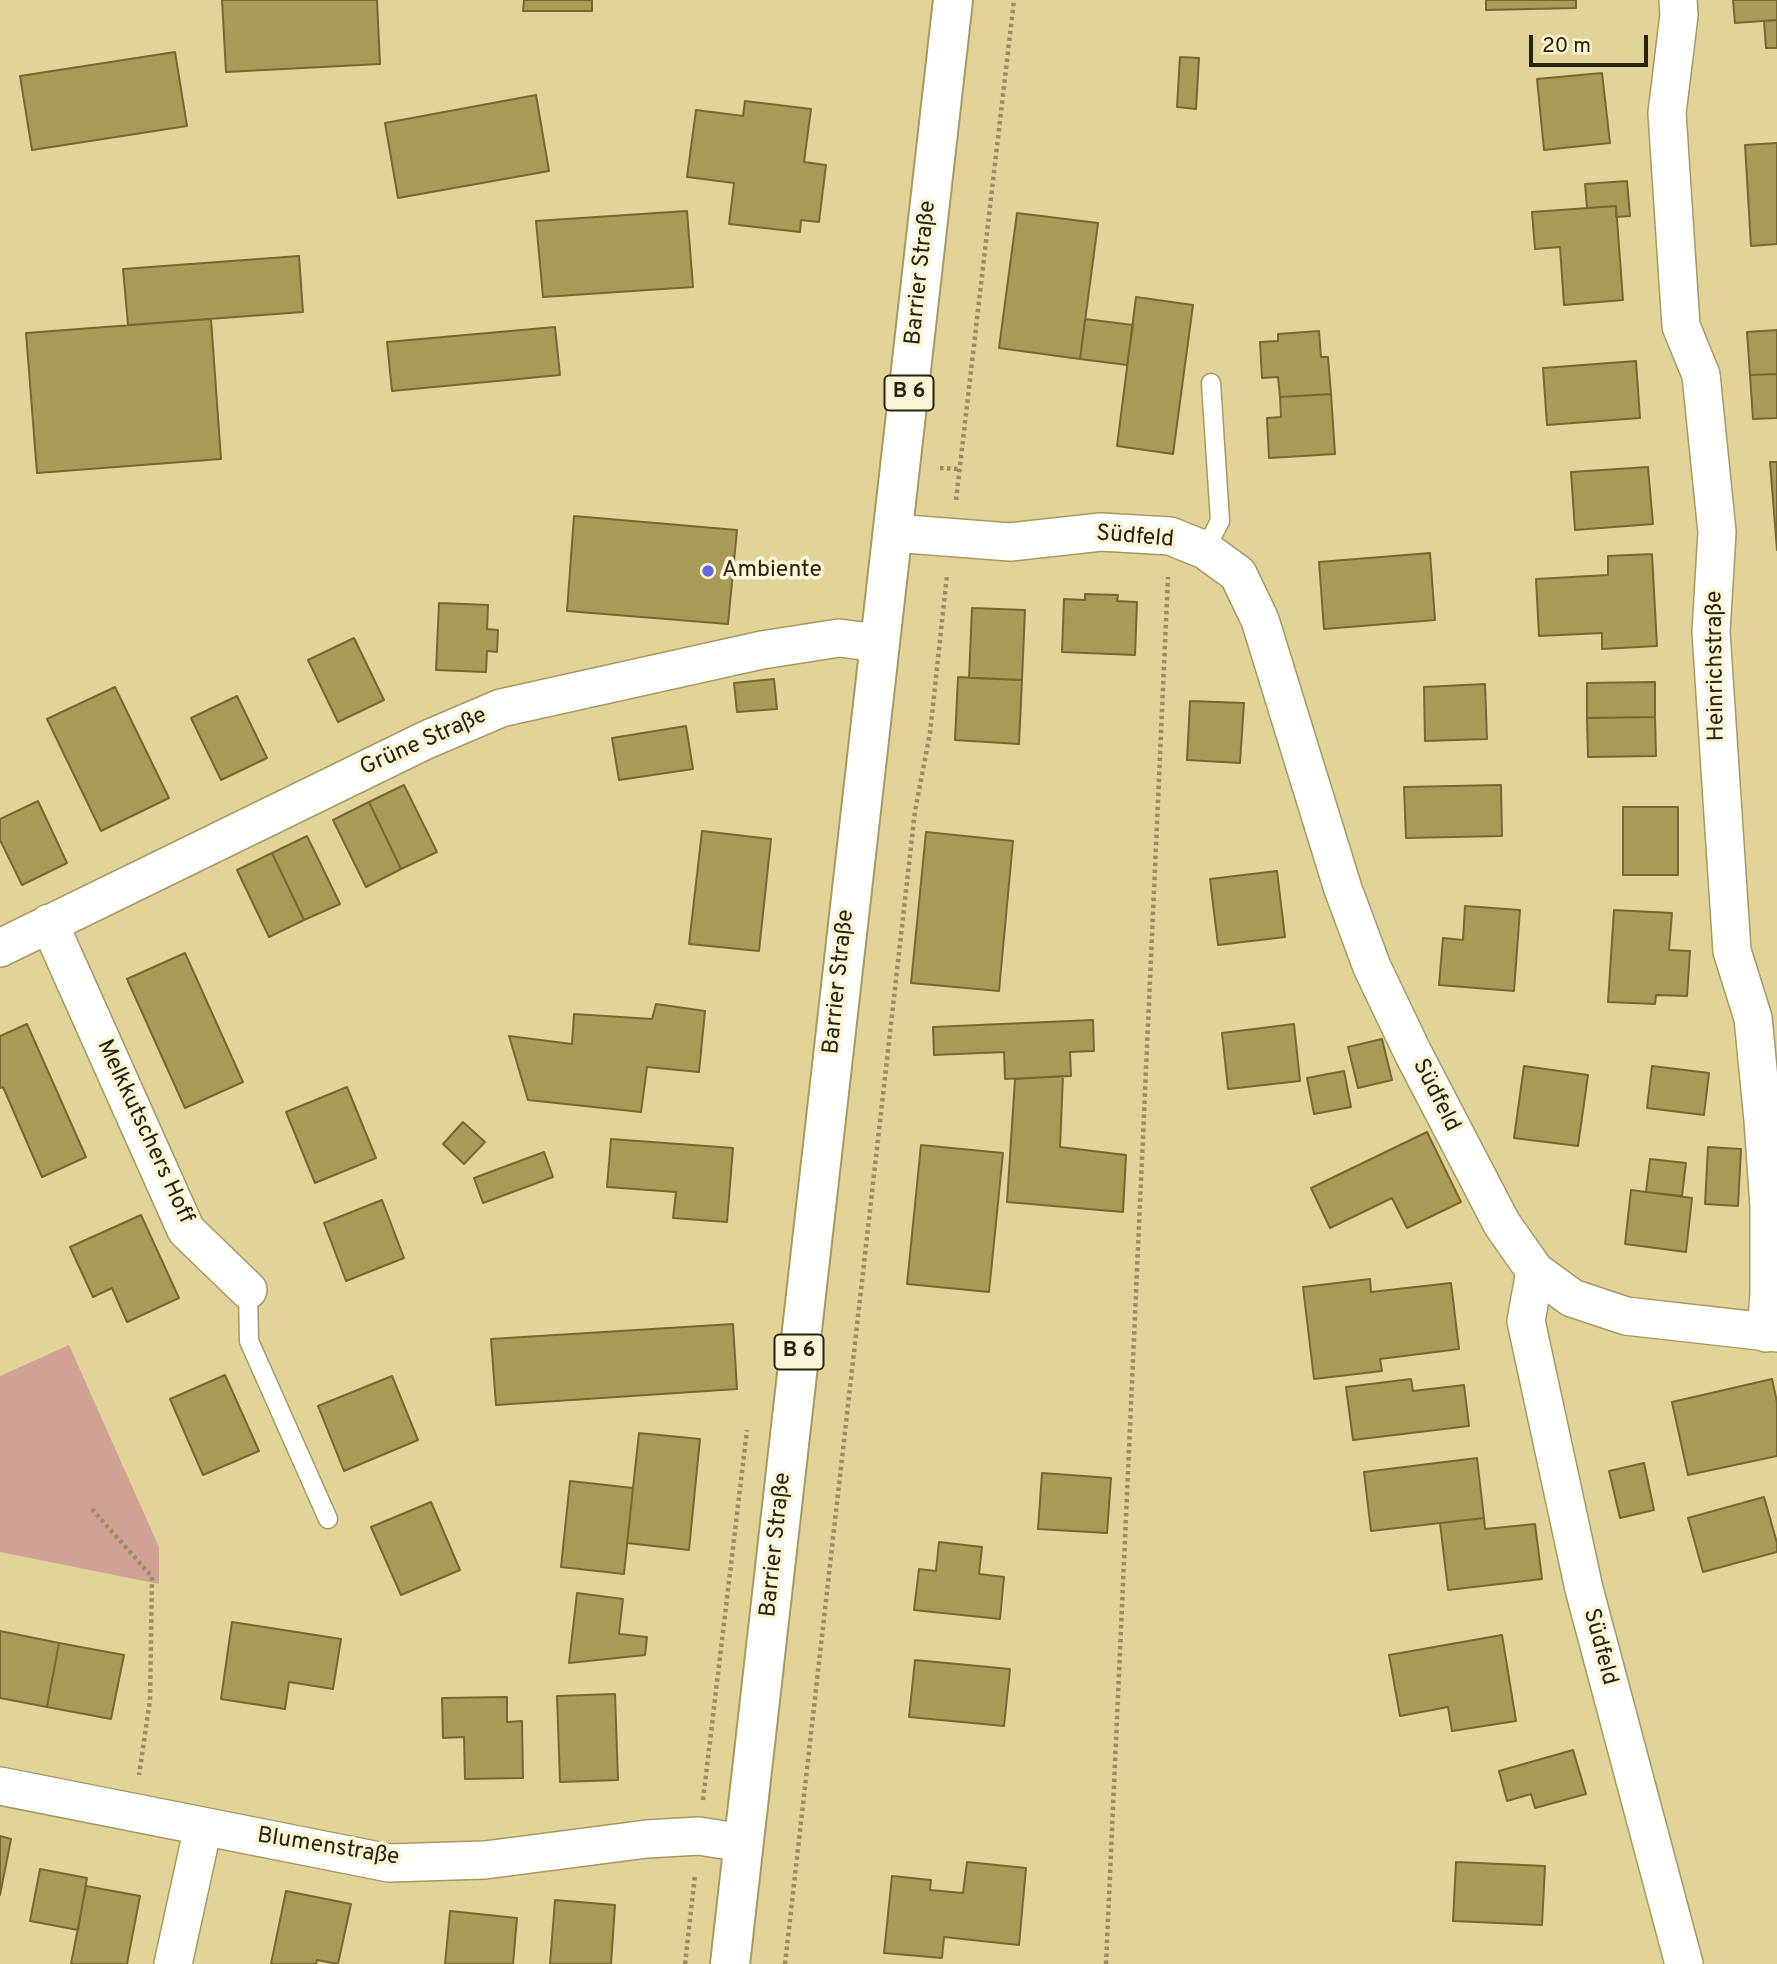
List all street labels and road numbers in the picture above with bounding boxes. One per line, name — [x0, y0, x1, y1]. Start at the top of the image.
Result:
street label: Barrier Straße — [901, 199, 943, 347]
road number: B 6 — [884, 376, 934, 410]
street label: Südfeld — [1095, 521, 1175, 555]
street label: Heinrichstraße — [1702, 590, 1732, 742]
street label: Grüne Straße — [356, 703, 492, 783]
street label: Barrier Straße — [819, 908, 861, 1056]
street label: Melkkutschers Hoff — [89, 1036, 199, 1228]
street label: Südfeld — [1405, 1055, 1465, 1137]
road number: B 6 — [774, 1334, 824, 1370]
street label: Barrier Straße — [756, 1471, 798, 1619]
street label: Südfeld — [1576, 1606, 1622, 1688]
street label: Blumenstraße — [255, 1823, 401, 1873]

